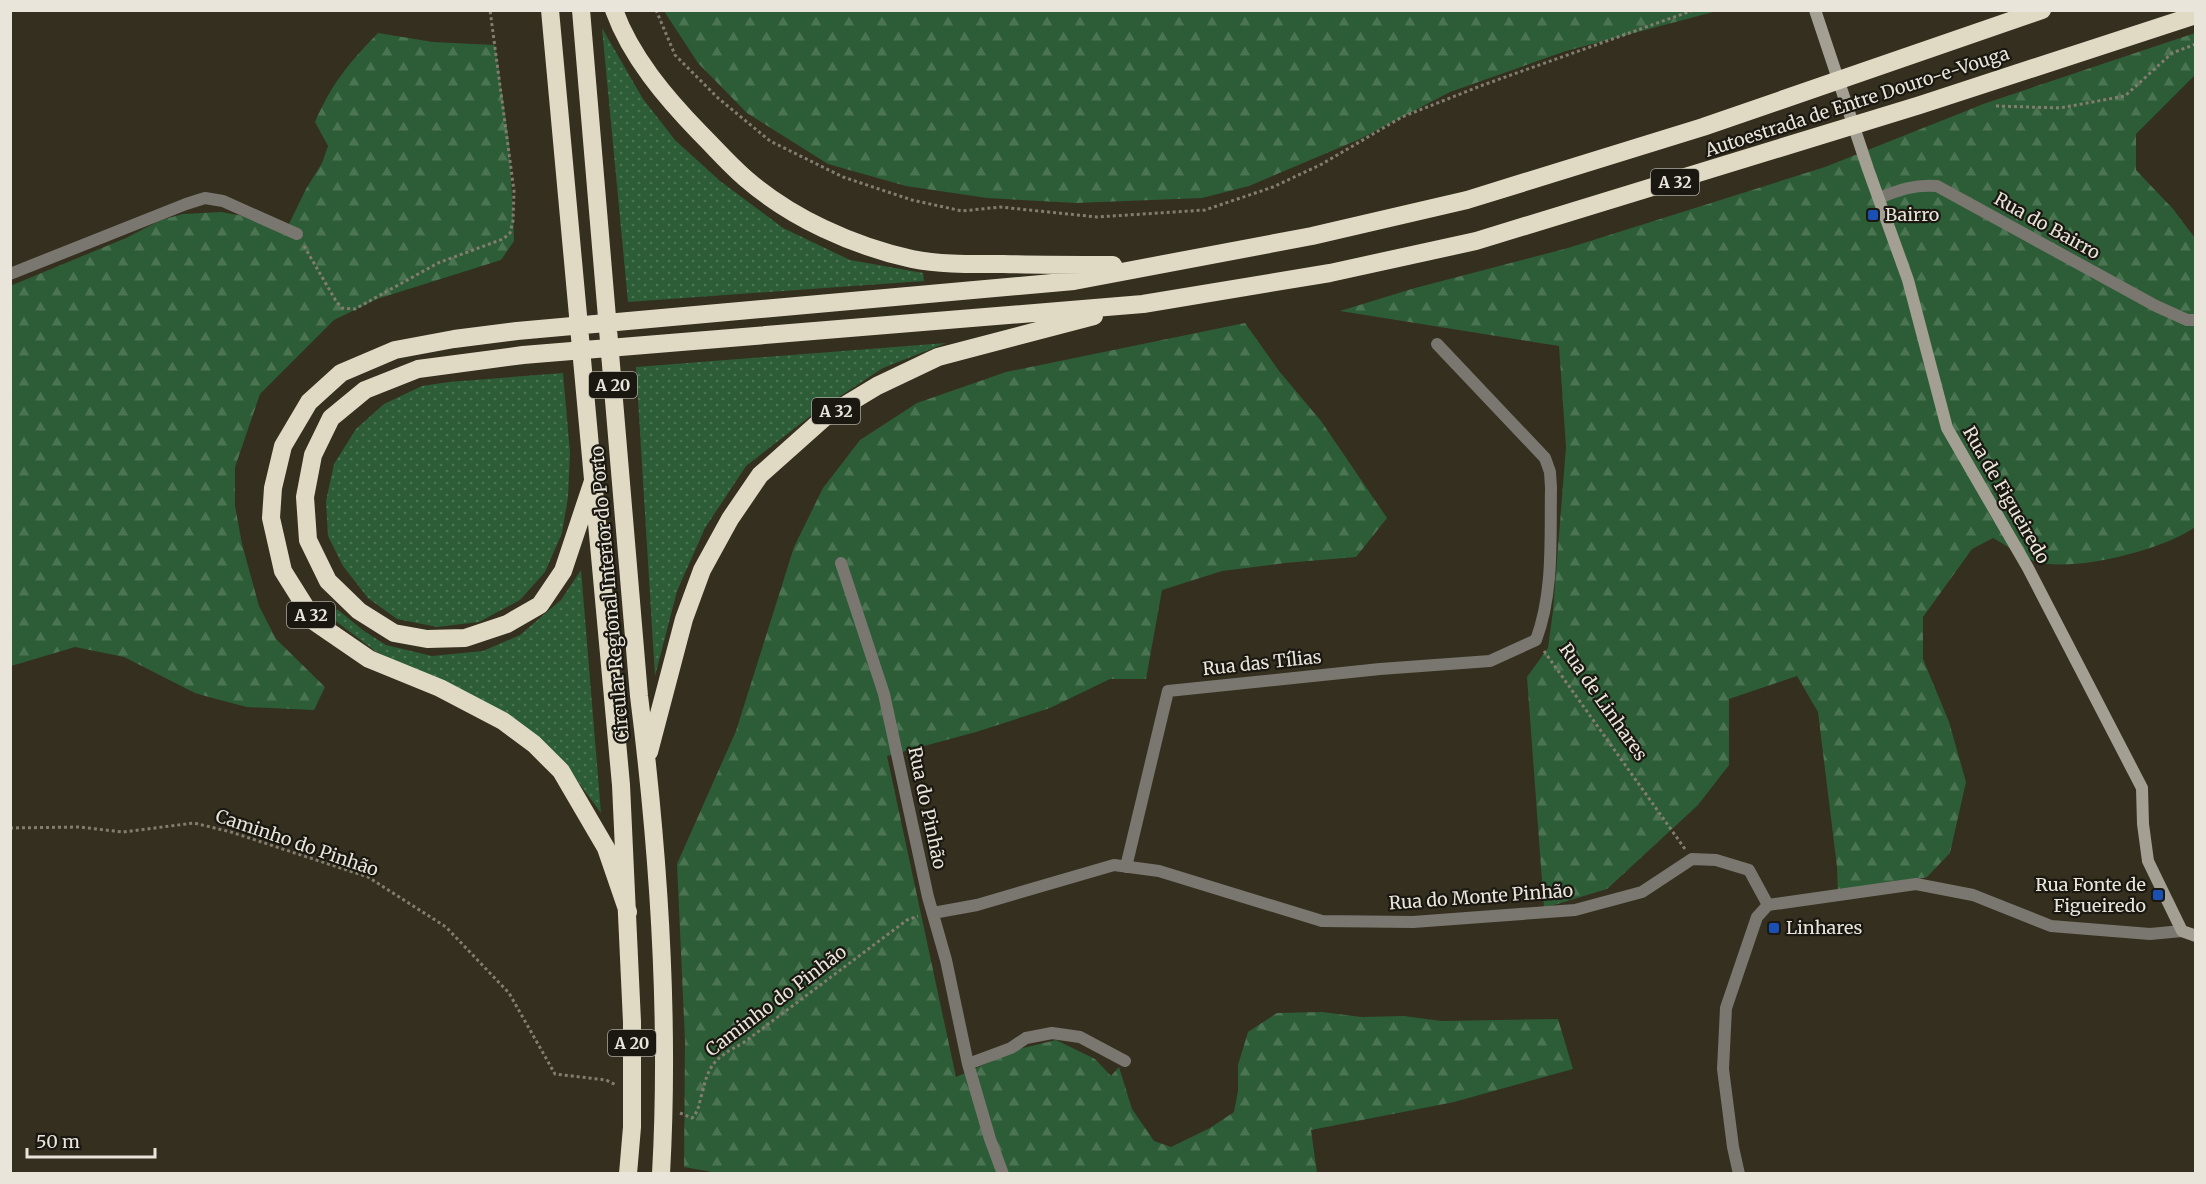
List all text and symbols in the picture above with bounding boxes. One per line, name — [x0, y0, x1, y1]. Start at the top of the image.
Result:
street label: Autoestrada de Entre Douro-e-Vouga — [1701, 41, 2012, 162]
road number: A 32 — [1651, 169, 1699, 195]
street label: Rua do Bairro — [1990, 187, 2104, 264]
place label: Bairro — [1885, 203, 1939, 226]
marker: Bairro — [1866, 208, 1880, 222]
road number: A 20 — [589, 372, 637, 398]
road number: A 32 — [812, 398, 860, 424]
street label: Rua de Figueiredo — [1958, 422, 2055, 567]
street label: Circular Regional Interior do Porto — [585, 445, 634, 743]
road number: A 32 — [287, 602, 335, 628]
street label: Rua de Linhares — [1554, 638, 1653, 765]
street label: Rua das Tílias — [1201, 645, 1323, 680]
street label: Rua do Pinhão — [903, 745, 952, 871]
street label: Caminho do Pinhão — [213, 804, 382, 881]
place label: Rua Fonte de Figueiredo — [2035, 873, 2146, 917]
street label: Rua do Monte Pinhão — [1388, 879, 1574, 914]
marker: Rua Fonte de Figueiredo — [2151, 888, 2165, 902]
place label: Linhares — [1786, 916, 1862, 939]
marker: Linhares — [1767, 921, 1781, 935]
street label: Caminho do Pinhão — [701, 940, 851, 1061]
road number: A 20 — [608, 1030, 656, 1056]
scale bar — [27, 1121, 154, 1159]
text: 50 m — [36, 1130, 80, 1153]

